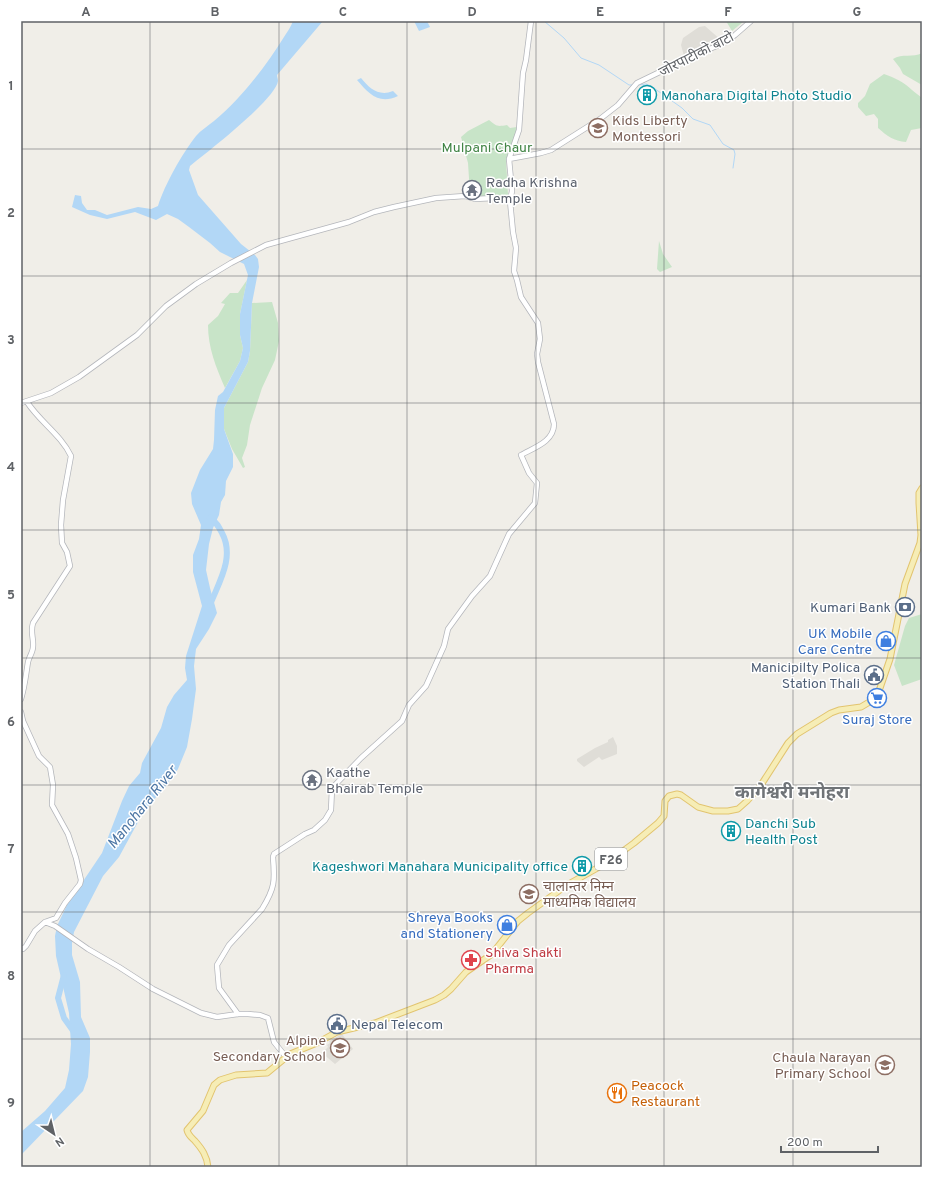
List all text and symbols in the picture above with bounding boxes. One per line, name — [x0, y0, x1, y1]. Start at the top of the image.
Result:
text: A — [81, 5, 91, 21]
text: B — [211, 5, 220, 21]
text: C — [339, 5, 347, 21]
text: D — [467, 5, 477, 21]
text: E — [596, 5, 604, 21]
text: F — [724, 5, 732, 21]
text: G — [853, 5, 862, 21]
street label: जोरपाटीको बाटो — [656, 28, 737, 82]
text: 1 — [8, 79, 14, 95]
building icon: Manohara Digital Photo Studio — [636, 84, 658, 106]
place label: Manohara Digital Photo Studio — [661, 88, 852, 105]
place label: Kids Liberty Montessori — [612, 113, 688, 146]
school or university icon: Kids Liberty Montessori — [587, 117, 609, 139]
park label: Mulpani Chaur — [442, 140, 533, 157]
place label: Radha Krishna Temple — [486, 175, 577, 208]
temple icon: Radha Krishna Temple — [461, 179, 483, 201]
text: 2 — [7, 206, 15, 222]
text: 3 — [7, 333, 15, 349]
text: 4 — [7, 460, 15, 476]
text: 5 — [7, 588, 15, 604]
bank icon: Kumari Bank — [894, 596, 916, 618]
place label: Kumari Bank — [810, 600, 891, 617]
place label: UK Mobile Care Centre — [798, 626, 872, 659]
shop icon: UK Mobile Care Centre — [875, 630, 897, 652]
place label: Manicipilty Polica Station Thali — [751, 660, 860, 693]
public building icon: Manicipilty Polica Station Thali — [863, 664, 885, 686]
supermarket icon: Suraj Store — [866, 687, 888, 709]
place label: Suraj Store — [842, 712, 912, 729]
text: 6 — [7, 715, 15, 731]
water label: Manohara River — [104, 761, 183, 853]
place label: Kaathe Bhairab Temple — [326, 765, 423, 798]
temple icon: Kaathe Bhairab Temple — [301, 769, 323, 791]
district label: कागेश्वरी मनोहरा — [735, 782, 850, 805]
place label: Danchi Sub Health Post — [745, 816, 818, 849]
building icon: Danchi Sub Health Post — [720, 820, 742, 842]
text: 7 — [8, 842, 15, 858]
road number: F26 — [595, 848, 627, 870]
building icon: Kageshwori Manahara Municipality office — [571, 855, 593, 877]
place label: Kageshwori Manahara Municipality office — [312, 859, 568, 876]
place label: चालान्तर निम्न माध्यमिक विद्यालय — [543, 878, 637, 912]
school or university icon: चालान्तर निम्न माध्यमिक विद्यालय — [518, 883, 540, 905]
place label: Shreya Books and Stationery — [401, 910, 493, 943]
shop icon: Shreya Books and Stationery — [496, 914, 518, 936]
place label: Shiva Shakti Pharma — [485, 945, 562, 978]
pharmacy icon: Shiva Shakti Pharma — [460, 949, 482, 971]
text: 8 — [7, 969, 15, 985]
public building icon: Nepal Telecom — [326, 1013, 348, 1035]
place label: Nepal Telecom — [351, 1017, 443, 1034]
place label: Alpine Secondary School — [213, 1033, 326, 1066]
school or university icon: Alpine Secondary School — [329, 1037, 351, 1059]
place label: Chaula Narayan Primary School — [772, 1050, 871, 1083]
school or university icon: Chaula Narayan Primary School — [874, 1054, 896, 1076]
place label: Peacock Restaurant — [631, 1078, 700, 1111]
restaurant icon: Peacock Restaurant — [606, 1082, 628, 1104]
text: 9 — [7, 1096, 15, 1112]
north arrow — [34, 1114, 74, 1154]
scale bar — [781, 1128, 878, 1154]
text: N — [52, 1133, 66, 1149]
text: 200 m — [787, 1135, 823, 1151]

